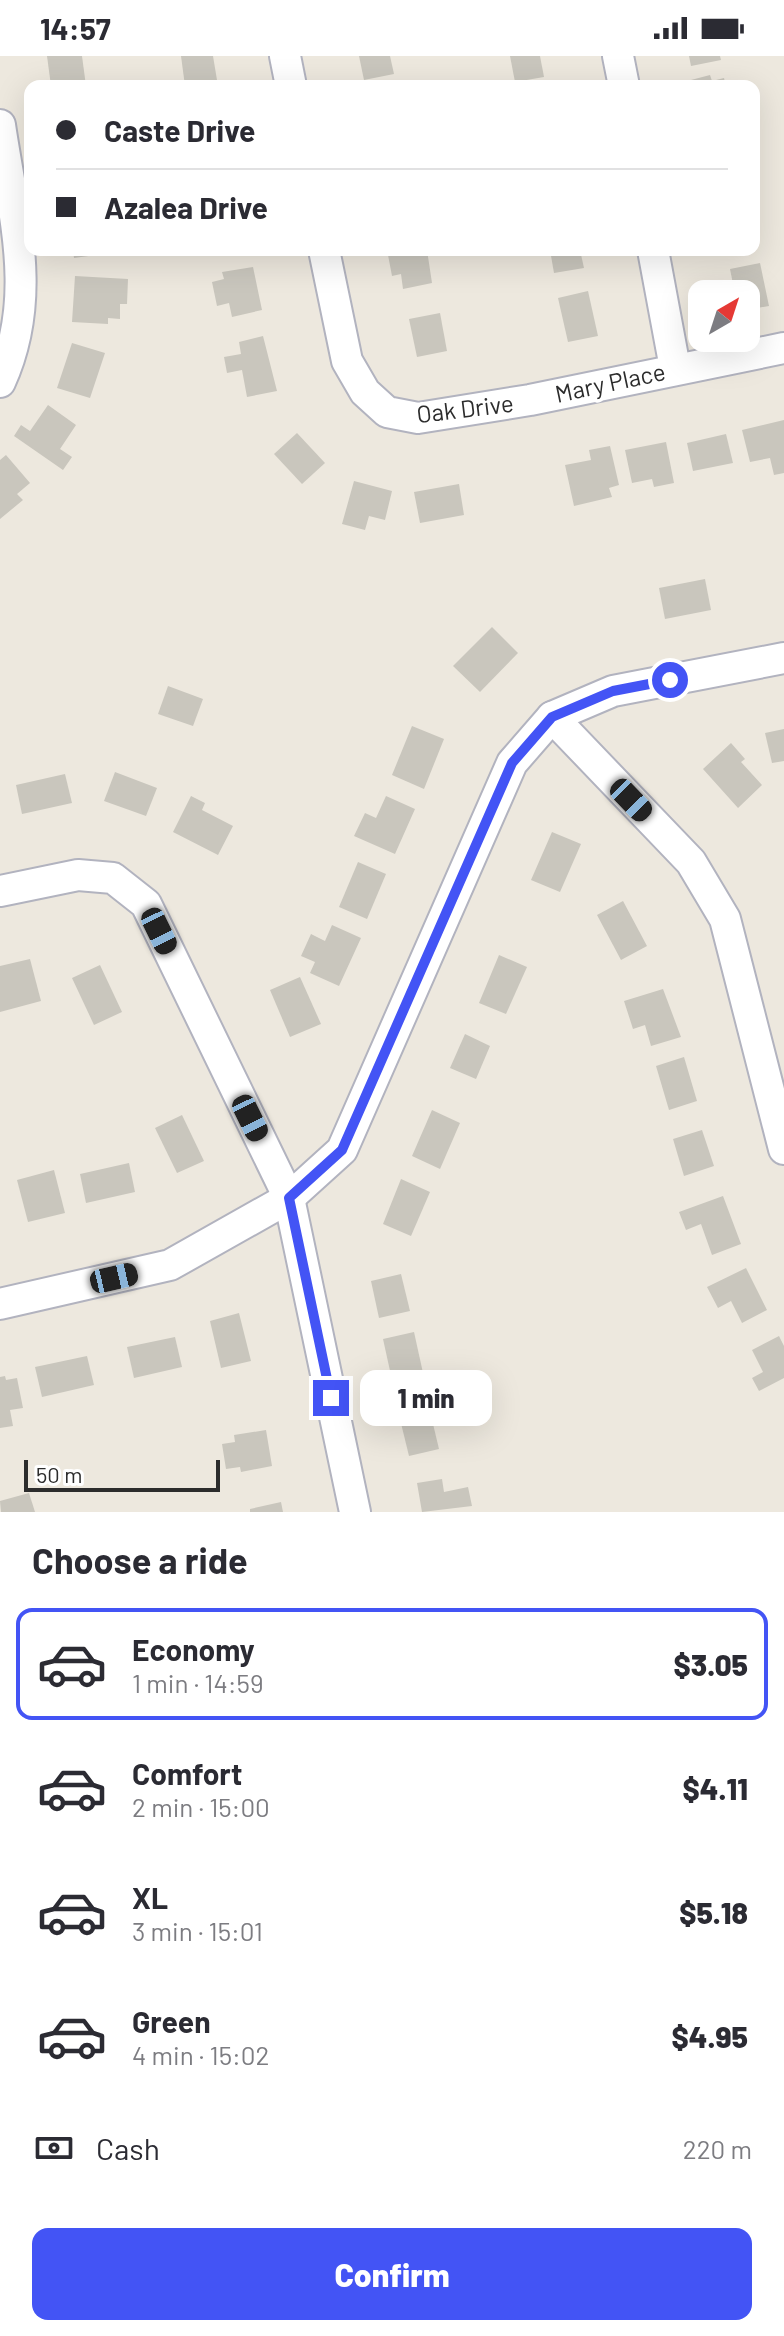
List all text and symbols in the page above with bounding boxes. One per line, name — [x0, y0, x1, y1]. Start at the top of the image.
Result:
text: 14:57 — [40, 10, 111, 46]
text: Caste Drive — [104, 112, 255, 148]
text: Azalea Drive — [104, 189, 268, 225]
north arrow — [688, 280, 760, 352]
map controls — [688, 280, 760, 352]
street label: Mary Place — [552, 356, 668, 408]
street label: Oak Drive — [415, 388, 515, 428]
route start — [652, 662, 688, 698]
car — [606, 774, 656, 826]
car — [138, 904, 180, 958]
car — [229, 1091, 271, 1145]
car — [88, 1261, 140, 1295]
callout: 1 min — [359, 1370, 491, 1426]
route end — [313, 1380, 349, 1416]
text: 1 min — [397, 1382, 455, 1413]
scale bar — [24, 1456, 220, 1492]
text: 50 m — [36, 1461, 82, 1487]
text: Choose a ride — [32, 1538, 248, 1581]
icon: car — [36, 1628, 108, 1700]
text: Economy — [132, 1631, 255, 1667]
text: $3.05 — [673, 1646, 748, 1682]
text: 1 min · 14:59 — [132, 1667, 263, 1698]
icon: car — [36, 1752, 108, 1824]
text: Comfort — [132, 1755, 242, 1791]
text: $4.11 — [682, 1770, 748, 1806]
text: 2 min · 15:00 — [132, 1791, 270, 1822]
icon: car — [36, 1876, 108, 1948]
text: XL — [132, 1879, 168, 1915]
text: $5.18 — [679, 1894, 748, 1930]
text: 3 min · 15:01 — [132, 1915, 263, 1946]
icon: car — [36, 2000, 108, 2072]
text: Green — [132, 2003, 211, 2039]
text: $4.95 — [672, 2018, 748, 2054]
text: 4 min · 15:02 — [132, 2039, 269, 2070]
icon: cash — [32, 2126, 76, 2170]
text: Cash — [96, 2130, 160, 2166]
text: 220 m — [683, 2133, 752, 2164]
button: Confirm — [32, 2228, 752, 2320]

